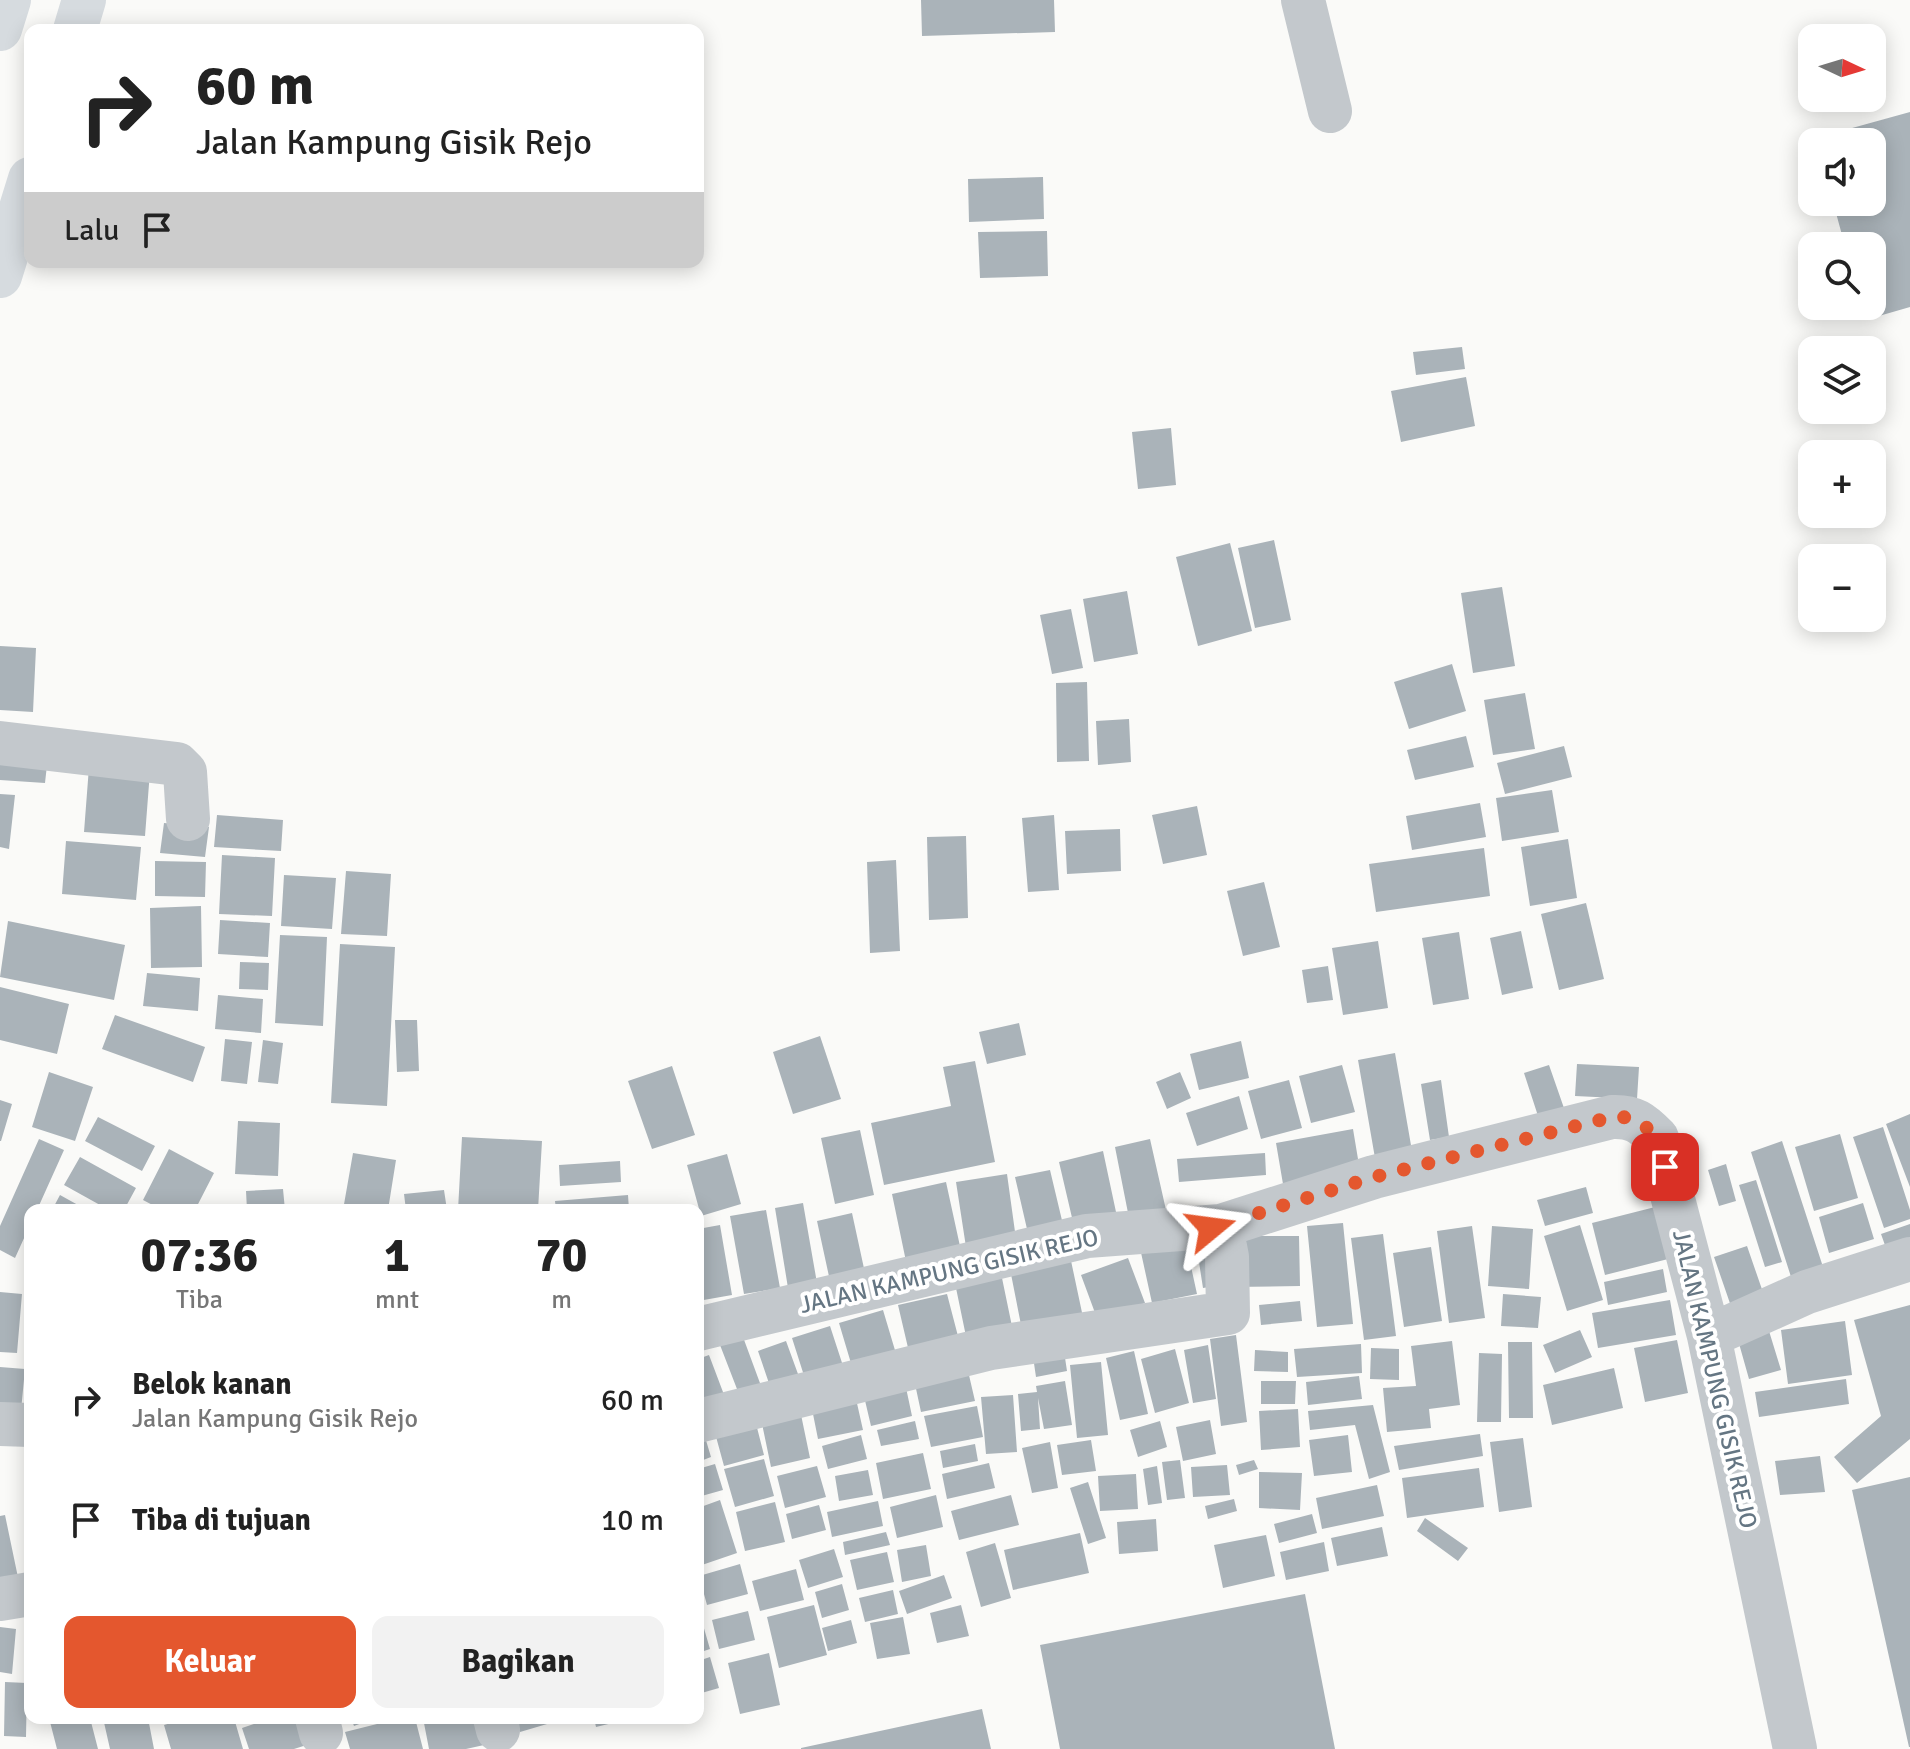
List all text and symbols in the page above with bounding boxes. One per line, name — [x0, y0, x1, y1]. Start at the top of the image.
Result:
north arrow — [1798, 24, 1886, 112]
map controls — [1798, 24, 1886, 632]
text: 60 m — [196, 51, 314, 120]
icon: right — [64, 56, 168, 160]
text: Jalan Kampung Gisik Rejo — [196, 120, 592, 165]
button: sound — [1798, 128, 1886, 216]
icon: arrive — [135, 208, 179, 252]
text: Lalu — [64, 212, 119, 249]
button: search — [1798, 232, 1886, 320]
button: layers — [1798, 336, 1886, 424]
button: + — [1798, 440, 1886, 528]
button: − — [1798, 544, 1886, 632]
pin — [1631, 1133, 1699, 1201]
icon: arrive — [1643, 1145, 1687, 1189]
position arrow — [1169, 1186, 1253, 1270]
street label: JALAN KAMPUNG GISIK REJO — [797, 1222, 1101, 1320]
text: 07:36 — [141, 1226, 258, 1285]
text: 1 — [384, 1226, 410, 1285]
text: 70 — [536, 1226, 587, 1285]
street label: JALAN KAMPUNG GISIK REJO — [1666, 1227, 1764, 1531]
text: Tiba — [176, 1284, 223, 1316]
text: mnt — [375, 1284, 419, 1316]
text: m — [551, 1284, 572, 1316]
text: Belok kanan — [132, 1366, 292, 1403]
icon: right — [64, 1378, 108, 1422]
text: 60 m — [601, 1382, 664, 1419]
text: Jalan Kampung Gisik Rejo — [132, 1403, 418, 1435]
icon: arrive — [64, 1498, 108, 1542]
text: Tiba di tujuan — [132, 1502, 311, 1539]
text: 10 m — [601, 1502, 664, 1539]
button: Keluar — [64, 1616, 356, 1708]
button: Bagikan — [372, 1616, 664, 1708]

